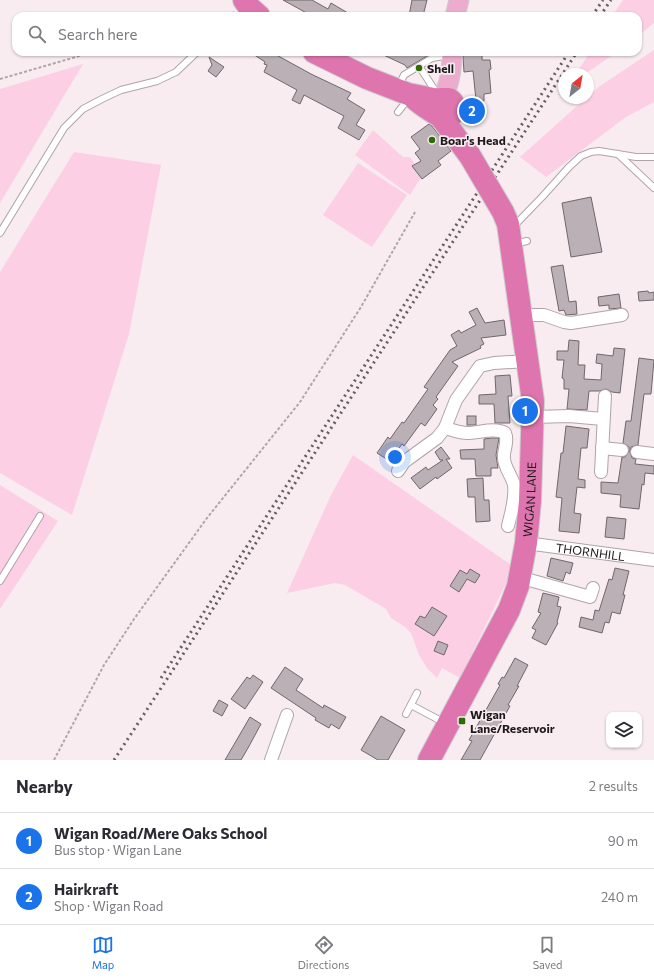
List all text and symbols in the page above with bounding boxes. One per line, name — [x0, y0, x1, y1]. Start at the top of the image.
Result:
search box — [12, 12, 642, 56]
icon: search — [26, 23, 48, 45]
text: Search here — [58, 25, 137, 43]
place label: Shell — [427, 61, 454, 75]
marker: Shell — [414, 63, 424, 73]
north arrow — [558, 68, 594, 104]
pin: 2 — [459, 96, 485, 126]
place label: Boar's Head — [440, 133, 506, 147]
marker: Boar's Head — [427, 135, 437, 145]
pin: 1 — [512, 396, 538, 426]
your location — [385, 447, 405, 467]
street label: WIGAN LANE — [520, 462, 538, 538]
street label: THORNHILL — [555, 540, 626, 563]
place label: Wigan Lane/Reservoir — [470, 707, 555, 735]
map controls — [606, 712, 642, 748]
button: layers — [606, 712, 642, 748]
marker: Wigan Lane/Reservoir — [457, 716, 467, 726]
text: Nearby — [16, 776, 73, 797]
text: 2 results — [589, 778, 638, 794]
text: Wigan Road/Mere Oaks School — [54, 824, 267, 842]
text: 1 — [26, 833, 32, 849]
text: 90 m — [608, 833, 638, 849]
text: Bus stop · Wigan Lane — [54, 842, 182, 858]
text: Hairkraft — [54, 880, 119, 898]
text: 2 — [25, 889, 33, 905]
text: 240 m — [601, 889, 638, 905]
text: Shop · Wigan Road — [54, 898, 163, 914]
tab: Map — [92, 934, 114, 971]
tab: Directions — [298, 934, 349, 971]
tab: Saved — [533, 934, 562, 971]

